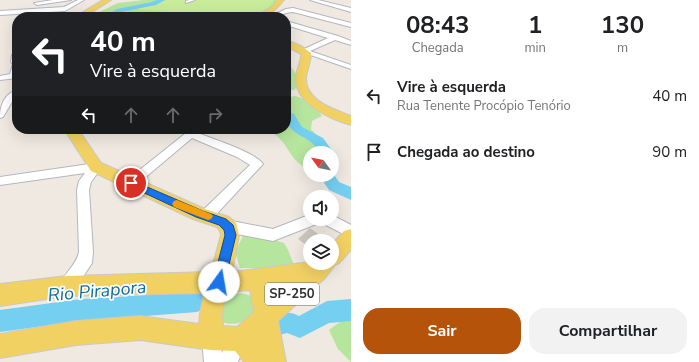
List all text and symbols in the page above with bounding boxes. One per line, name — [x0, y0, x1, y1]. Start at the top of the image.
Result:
text: 08:43 — [406, 9, 469, 41]
text: 1 — [528, 9, 542, 41]
text: 130 — [601, 9, 644, 41]
text: 40 m — [90, 23, 156, 61]
icon: left — [24, 28, 76, 80]
text: Chegada — [412, 39, 464, 57]
text: min — [524, 39, 546, 57]
text: m — [617, 39, 628, 57]
text: Vire à esquerda — [90, 59, 216, 83]
text: Vire à esquerda — [397, 77, 506, 97]
icon: left — [363, 85, 385, 107]
text: 40 m — [652, 86, 687, 106]
text: Rua Tenente Procópio Tenório — [397, 97, 571, 115]
icon: left — [78, 104, 100, 126]
icon: ahead — [120, 104, 142, 126]
icon: ahead — [162, 104, 184, 126]
icon: right — [204, 104, 226, 126]
icon: arrive — [363, 141, 385, 163]
text: Chegada ao destino — [397, 142, 535, 162]
text: 90 m — [652, 142, 687, 162]
north arrow — [303, 146, 339, 182]
map controls — [303, 146, 339, 270]
pin — [114, 166, 148, 200]
icon: arrive — [120, 172, 142, 194]
button: sound — [303, 190, 339, 226]
button: layers — [303, 234, 339, 270]
position arrow — [198, 261, 240, 303]
water label: Rio Pirapora — [47, 275, 147, 307]
road number: SP-250 — [265, 283, 319, 305]
button: Sair — [363, 308, 521, 354]
button: Compartilhar — [529, 308, 687, 354]

